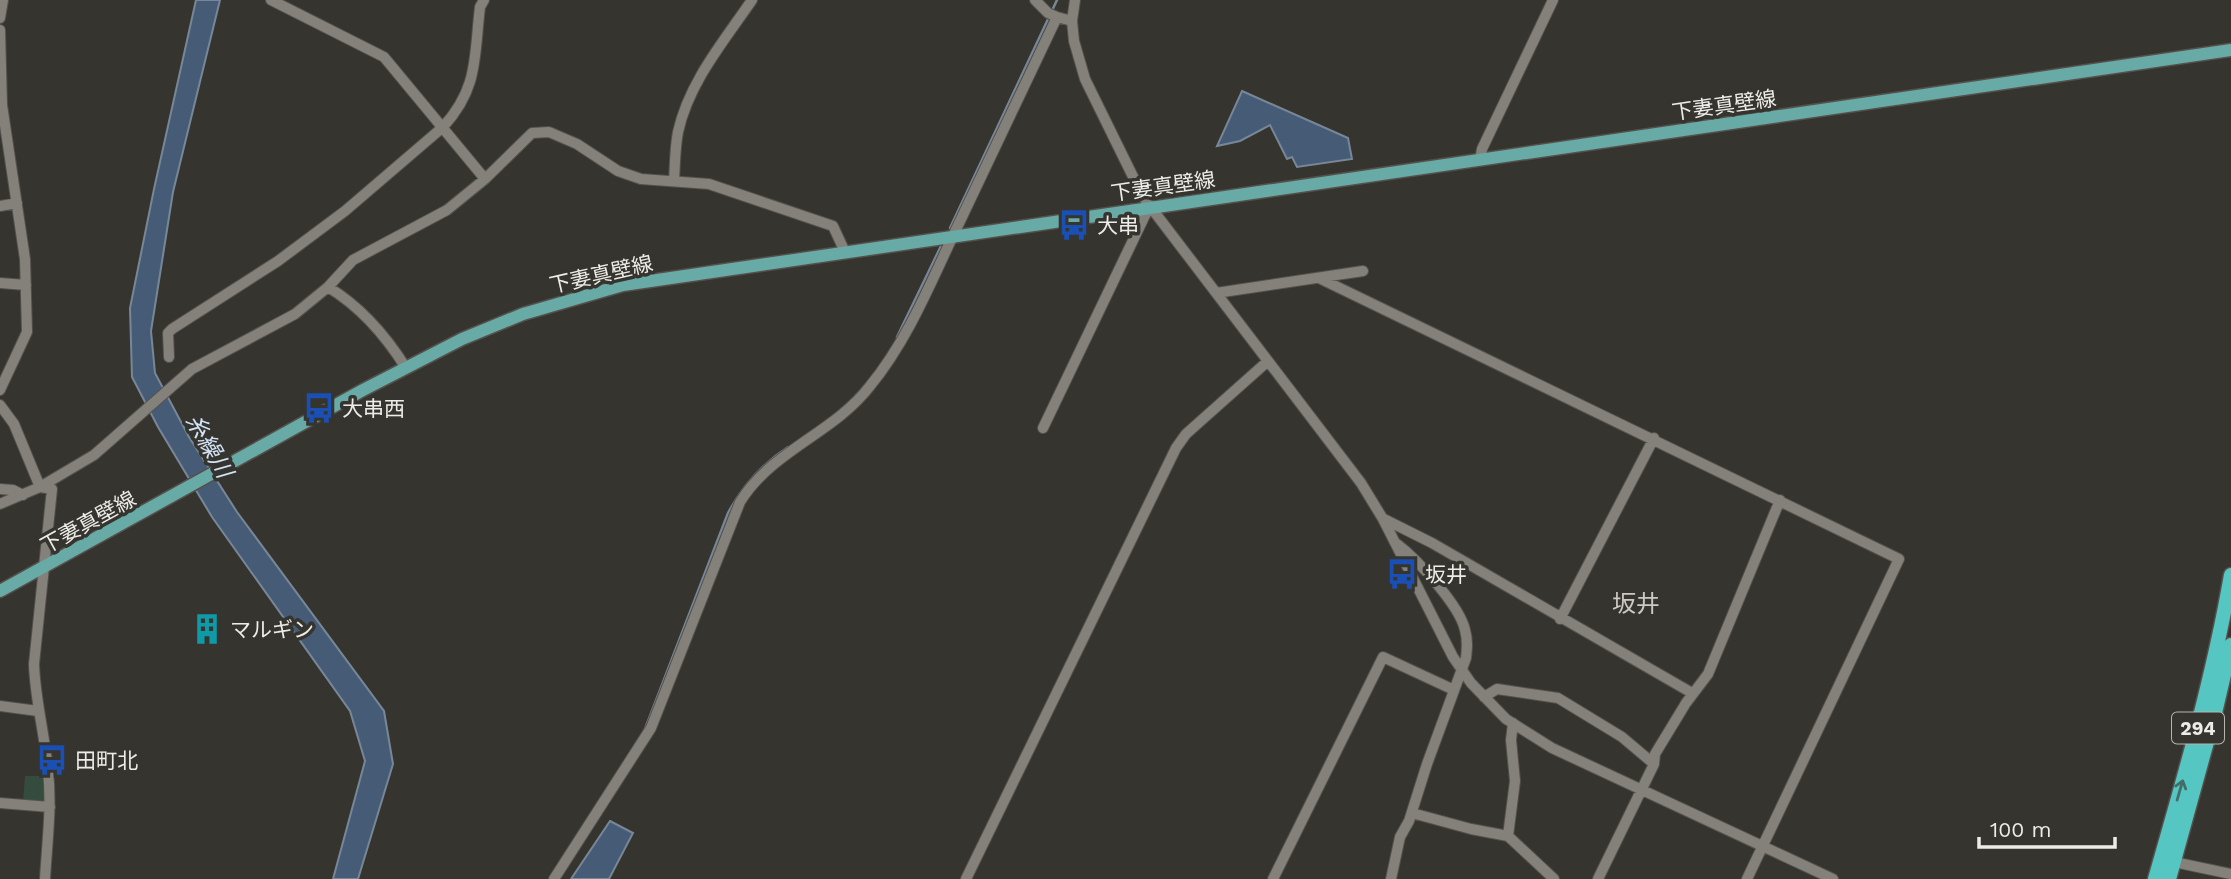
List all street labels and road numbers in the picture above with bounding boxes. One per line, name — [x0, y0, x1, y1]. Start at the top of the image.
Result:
street label: 下妻真壁線 — [1670, 85, 1778, 125]
street label: 下妻真壁線 — [1109, 166, 1217, 206]
street label: 下妻真壁線 — [547, 250, 655, 298]
street label: 下妻真壁線 — [36, 486, 140, 558]
road number: 294 — [2172, 712, 2224, 744]

